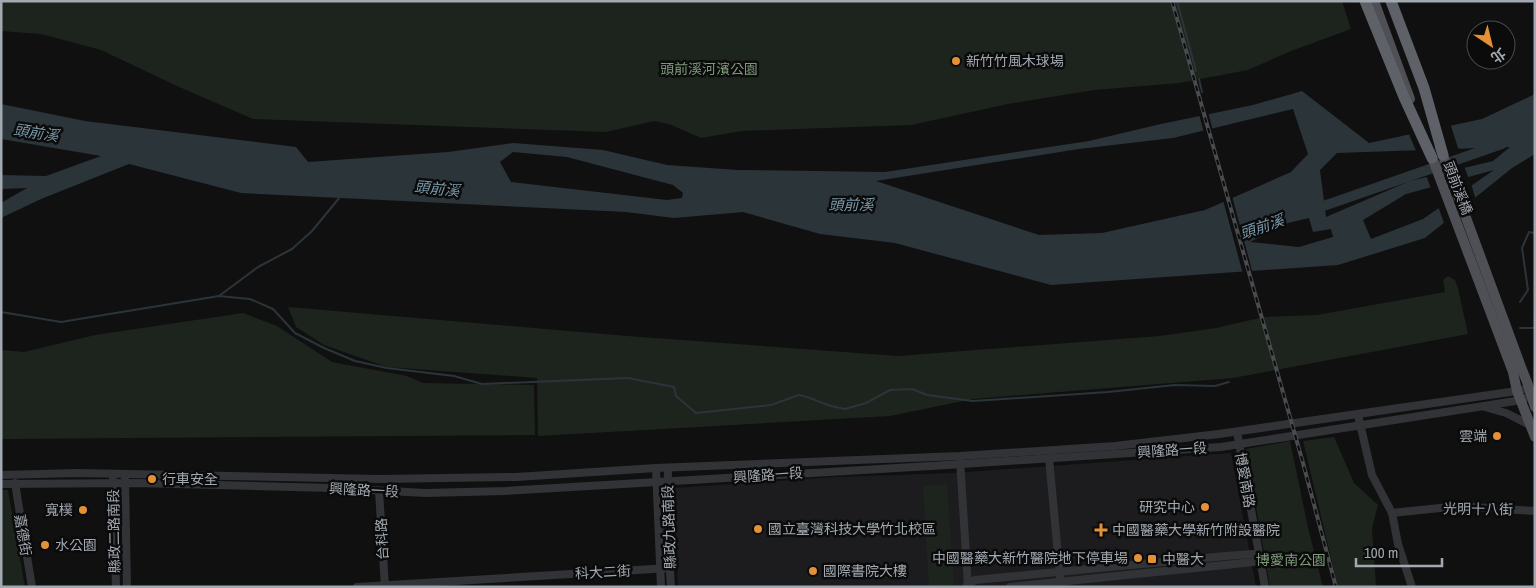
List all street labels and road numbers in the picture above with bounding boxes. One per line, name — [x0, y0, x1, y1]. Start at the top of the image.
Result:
street label: 頭前溪橋 — [1440, 159, 1476, 217]
street label: 興隆路一段 — [1136, 439, 1208, 461]
street label: 博愛南路 — [1231, 451, 1259, 509]
street label: 興隆路一段 — [732, 464, 804, 486]
street label: 興隆路一段 — [329, 479, 399, 501]
street label: 縣政九路南段 — [659, 485, 679, 569]
street label: 縣政二路南段 — [104, 489, 124, 573]
street label: 光明十八街 — [1443, 499, 1513, 519]
street label: 嘉德街 — [11, 513, 35, 557]
street label: 台科路 — [372, 518, 392, 560]
street label: 科大二街 — [575, 562, 631, 582]

